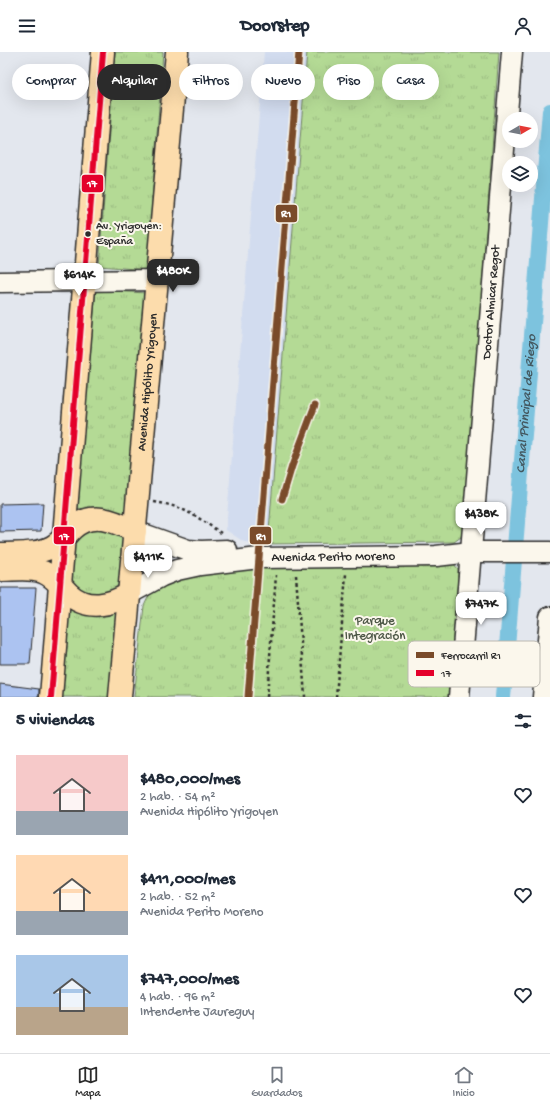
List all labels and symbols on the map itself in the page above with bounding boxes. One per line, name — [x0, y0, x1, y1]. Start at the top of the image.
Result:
north arrow — [502, 112, 538, 148]
line badge: 17 — [81, 174, 104, 193]
text: 17 — [86, 179, 98, 191]
line badge: R1 — [275, 204, 298, 223]
text: R1 — [280, 209, 291, 221]
place label: Av. Yrigoyen: España — [96, 220, 162, 249]
marker: Av. Yrigoyen: España — [83, 229, 93, 239]
street label: Doctor Almicar Regot — [479, 243, 504, 361]
pin: $480K — [145, 259, 201, 293]
pin: $614K — [51, 263, 107, 297]
street label: Avenida Hipólito Yrigoyen — [134, 312, 161, 452]
water label: Canal Principal de Riego — [512, 333, 541, 474]
pin: $438K — [453, 502, 509, 536]
line badge: 17 — [53, 526, 75, 545]
line badge: R1 — [249, 526, 272, 545]
text: 17 — [58, 532, 70, 544]
text: R1 — [255, 532, 266, 544]
pin: $411K — [120, 545, 176, 579]
street label: Avenida Perito Moreno — [271, 549, 395, 565]
pin: $747K — [453, 592, 509, 626]
park label: Parque Integración — [345, 614, 406, 644]
legend — [408, 641, 540, 687]
text: Ferrocarril R1 — [440, 651, 501, 663]
text: 17 — [440, 669, 451, 681]

